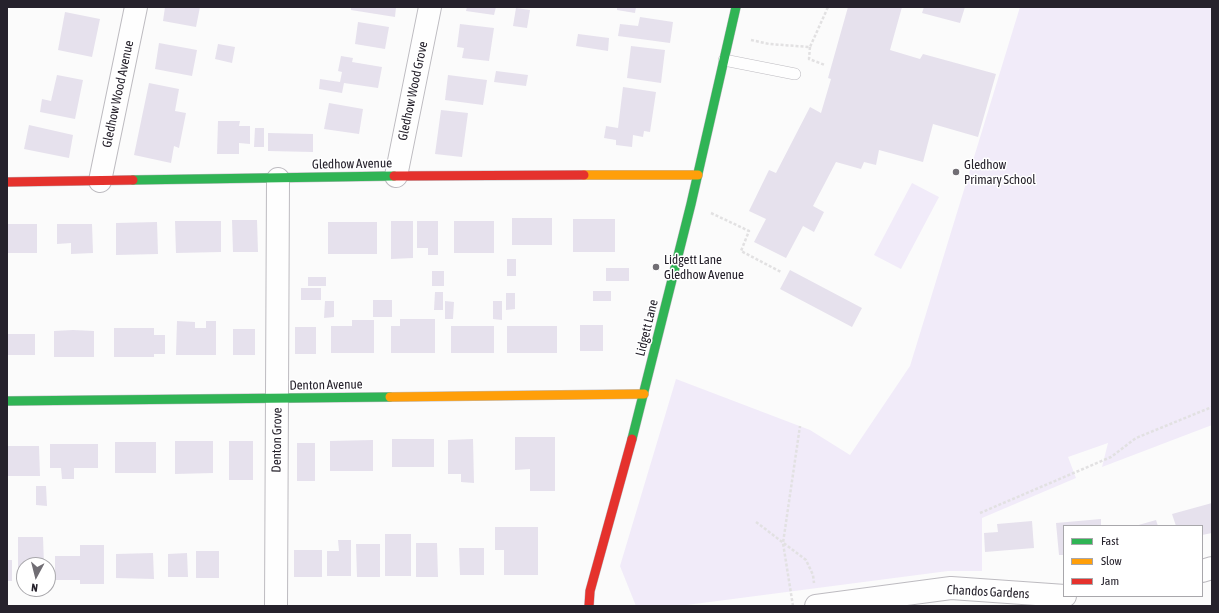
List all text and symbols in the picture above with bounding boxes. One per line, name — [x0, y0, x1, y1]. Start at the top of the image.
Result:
street label: Gledhow Wood Avenue — [99, 39, 137, 149]
street label: Gledhow Wood Grove — [395, 40, 431, 142]
street label: Gledhow Avenue — [312, 156, 392, 172]
place label: Gledhow Primary School — [964, 157, 1036, 188]
marker: Gledhow Primary School — [951, 167, 961, 177]
place label: Lidgett Lane Gledhow Avenue — [664, 252, 744, 283]
marker: Lidgett Lane Gledhow Avenue — [651, 262, 661, 272]
street label: Lidgett Lane — [632, 298, 662, 358]
street label: Denton Avenue — [289, 377, 363, 393]
street label: Denton Grove — [269, 407, 285, 473]
legend — [1063, 525, 1203, 597]
text: Fast — [1101, 534, 1119, 548]
text: Slow — [1101, 554, 1122, 568]
north arrow — [16, 557, 56, 597]
text: Jam — [1101, 574, 1119, 588]
text: N — [31, 582, 39, 594]
street label: Chandos Gardens — [946, 582, 1030, 602]

